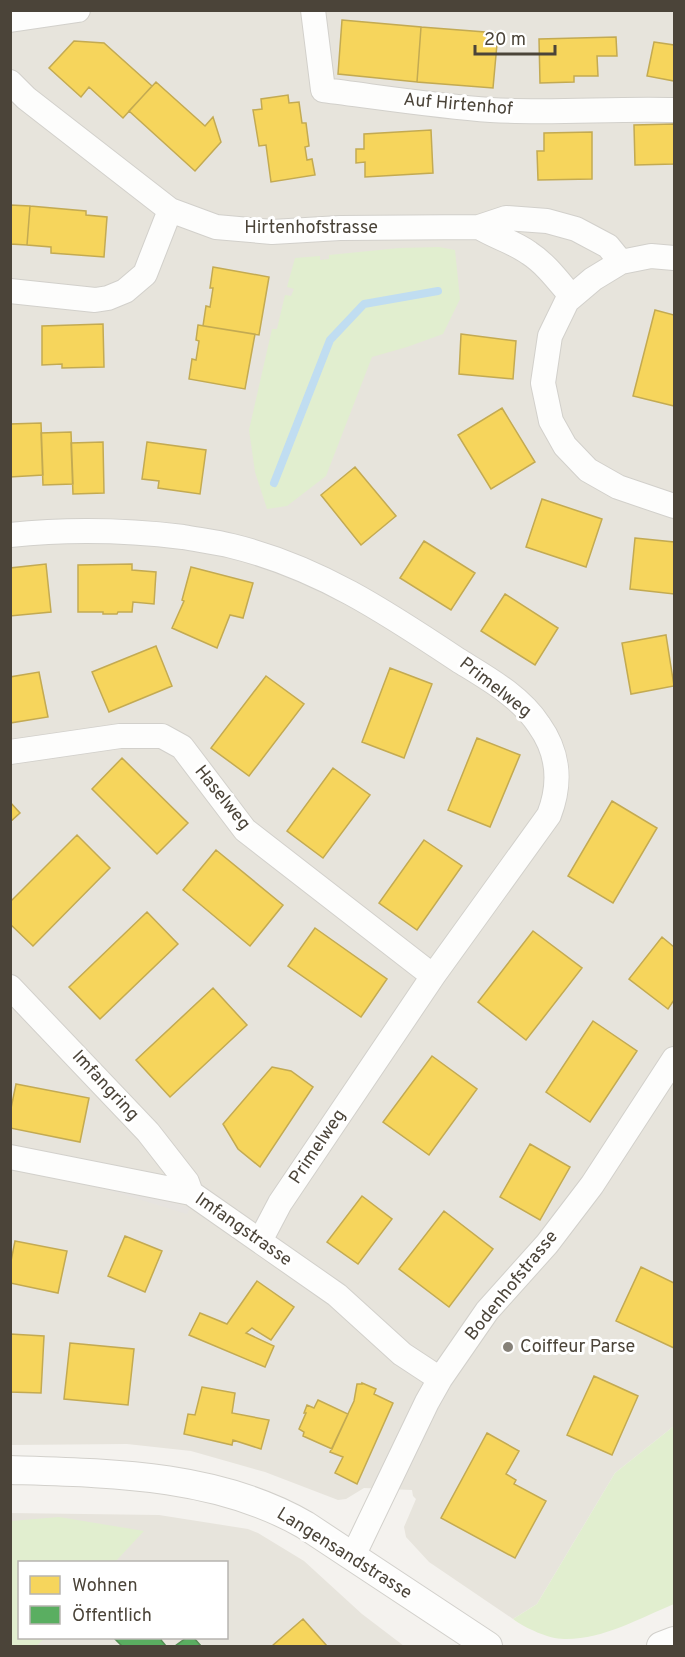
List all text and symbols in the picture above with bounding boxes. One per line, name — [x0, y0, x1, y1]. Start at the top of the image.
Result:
scale bar — [475, 18, 554, 56]
text: 20 m — [484, 29, 526, 52]
street label: Auf Hirtenhof — [402, 89, 514, 121]
street label: Hirtenhofstrasse — [244, 217, 378, 240]
street label: Primelweg — [454, 653, 536, 723]
street label: Haselweg — [189, 761, 255, 835]
street label: Imfangring — [66, 1046, 144, 1126]
street label: Primelweg — [285, 1105, 351, 1189]
street label: Imfangstrasse — [190, 1188, 296, 1272]
street label: Bodenhofstrasse — [461, 1226, 563, 1346]
place label: Coiffeur Parse — [520, 1336, 635, 1359]
marker: Coiffeur Parse — [501, 1340, 515, 1354]
street label: Langensandstrasse — [272, 1503, 416, 1605]
legend — [18, 1561, 228, 1639]
text: Wohnen — [72, 1575, 138, 1598]
text: Öffentlich — [72, 1603, 152, 1628]

